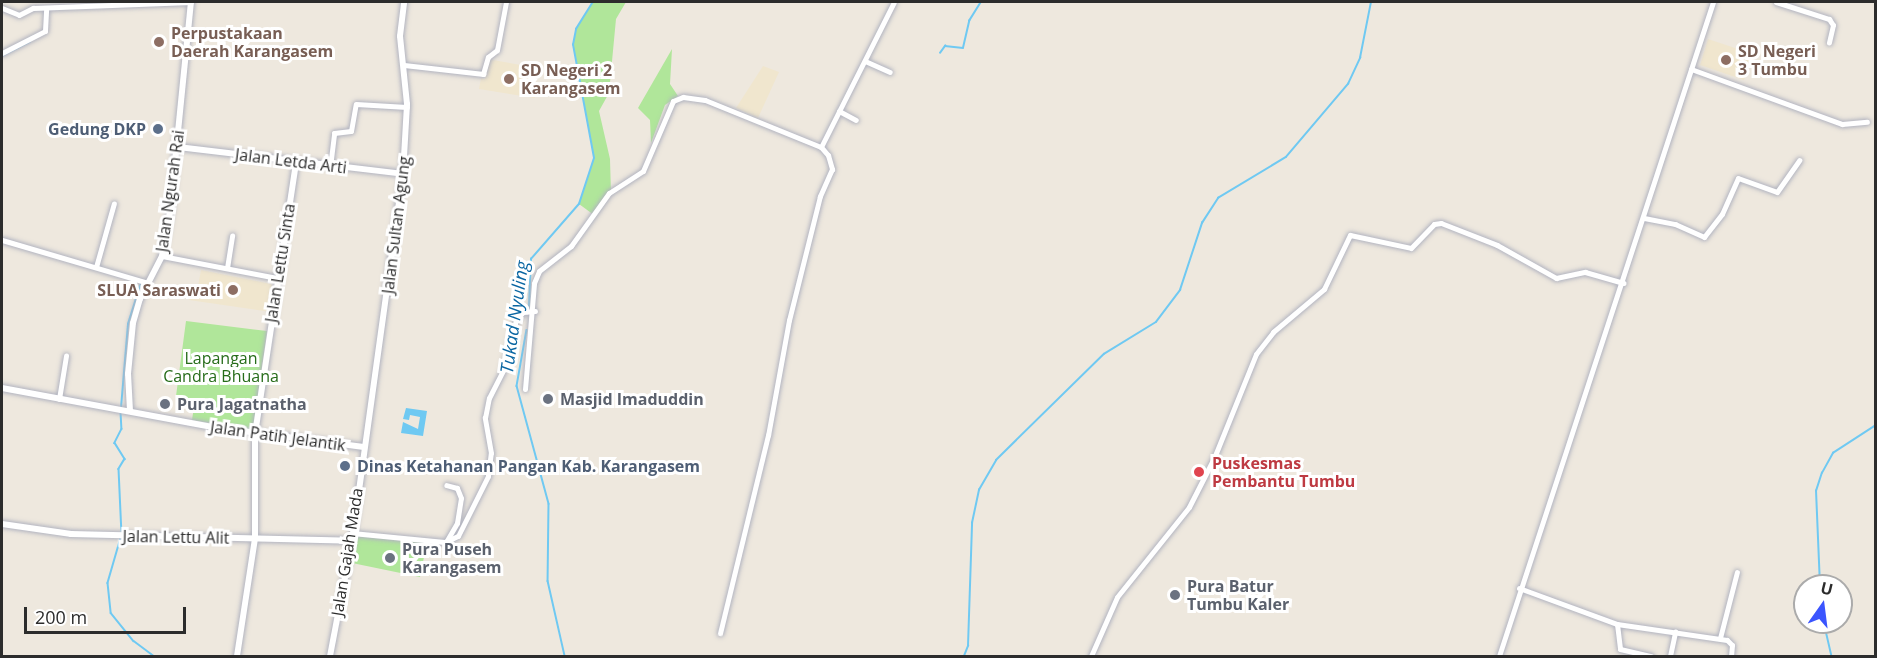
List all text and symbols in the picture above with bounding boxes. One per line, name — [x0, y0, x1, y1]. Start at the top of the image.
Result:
place label: Perpustakaan Daerah Karangasem — [171, 23, 333, 61]
marker: Perpustakaan Daerah Karangasem — [152, 35, 166, 49]
place label: SD Negeri 3 Tumbu — [1738, 41, 1816, 79]
marker: SD Negeri 3 Tumbu — [1719, 53, 1733, 67]
place label: SD Negeri 2 Karangasem — [521, 60, 621, 98]
marker: SD Negeri 2 Karangasem — [502, 72, 516, 86]
place label: Gedung DKP — [48, 119, 146, 139]
marker: Gedung DKP — [151, 122, 165, 136]
street label: Jalan Ngurah Rai — [152, 129, 188, 253]
street label: Jalan Letda Arti — [234, 145, 348, 177]
street label: Jalan Sultan Agung — [378, 155, 414, 295]
street label: Jalan Lettu Sinta — [261, 202, 299, 324]
water label: Tukad Nyuling — [495, 259, 533, 375]
place label: SLUA Saraswati — [97, 280, 221, 300]
marker: SLUA Saraswati — [226, 283, 240, 297]
park label: Lapangan Candra Bhuana — [163, 348, 279, 386]
place label: Masjid Imaduddin — [560, 389, 704, 409]
marker: Masjid Imaduddin — [541, 392, 555, 406]
place label: Pura Jagatnatha — [177, 394, 307, 414]
marker: Pura Jagatnatha — [158, 397, 172, 411]
street label: Jalan Patih Jelantik — [209, 417, 347, 455]
place label: Puskesmas Pembantu Tumbu — [1212, 453, 1355, 491]
place label: Dinas Ketahanan Pangan Kab. Karangasem — [357, 456, 700, 476]
marker: Dinas Ketahanan Pangan Kab. Karangasem — [338, 459, 352, 473]
marker: Puskesmas Pembantu Tumbu — [1190, 463, 1208, 481]
street label: Jalan Gajah Mada — [327, 487, 367, 617]
street label: Jalan Lettu Alit — [122, 526, 230, 548]
place label: Pura Puseh Karangasem — [402, 539, 502, 577]
marker: Pura Puseh Karangasem — [383, 551, 397, 565]
north arrow — [1793, 574, 1853, 634]
place label: Pura Batur Tumbu Kaler — [1187, 576, 1289, 614]
text: U — [1818, 576, 1835, 601]
marker: Pura Batur Tumbu Kaler — [1168, 588, 1182, 602]
scale bar — [27, 595, 189, 633]
text: 200 m — [35, 605, 87, 629]

